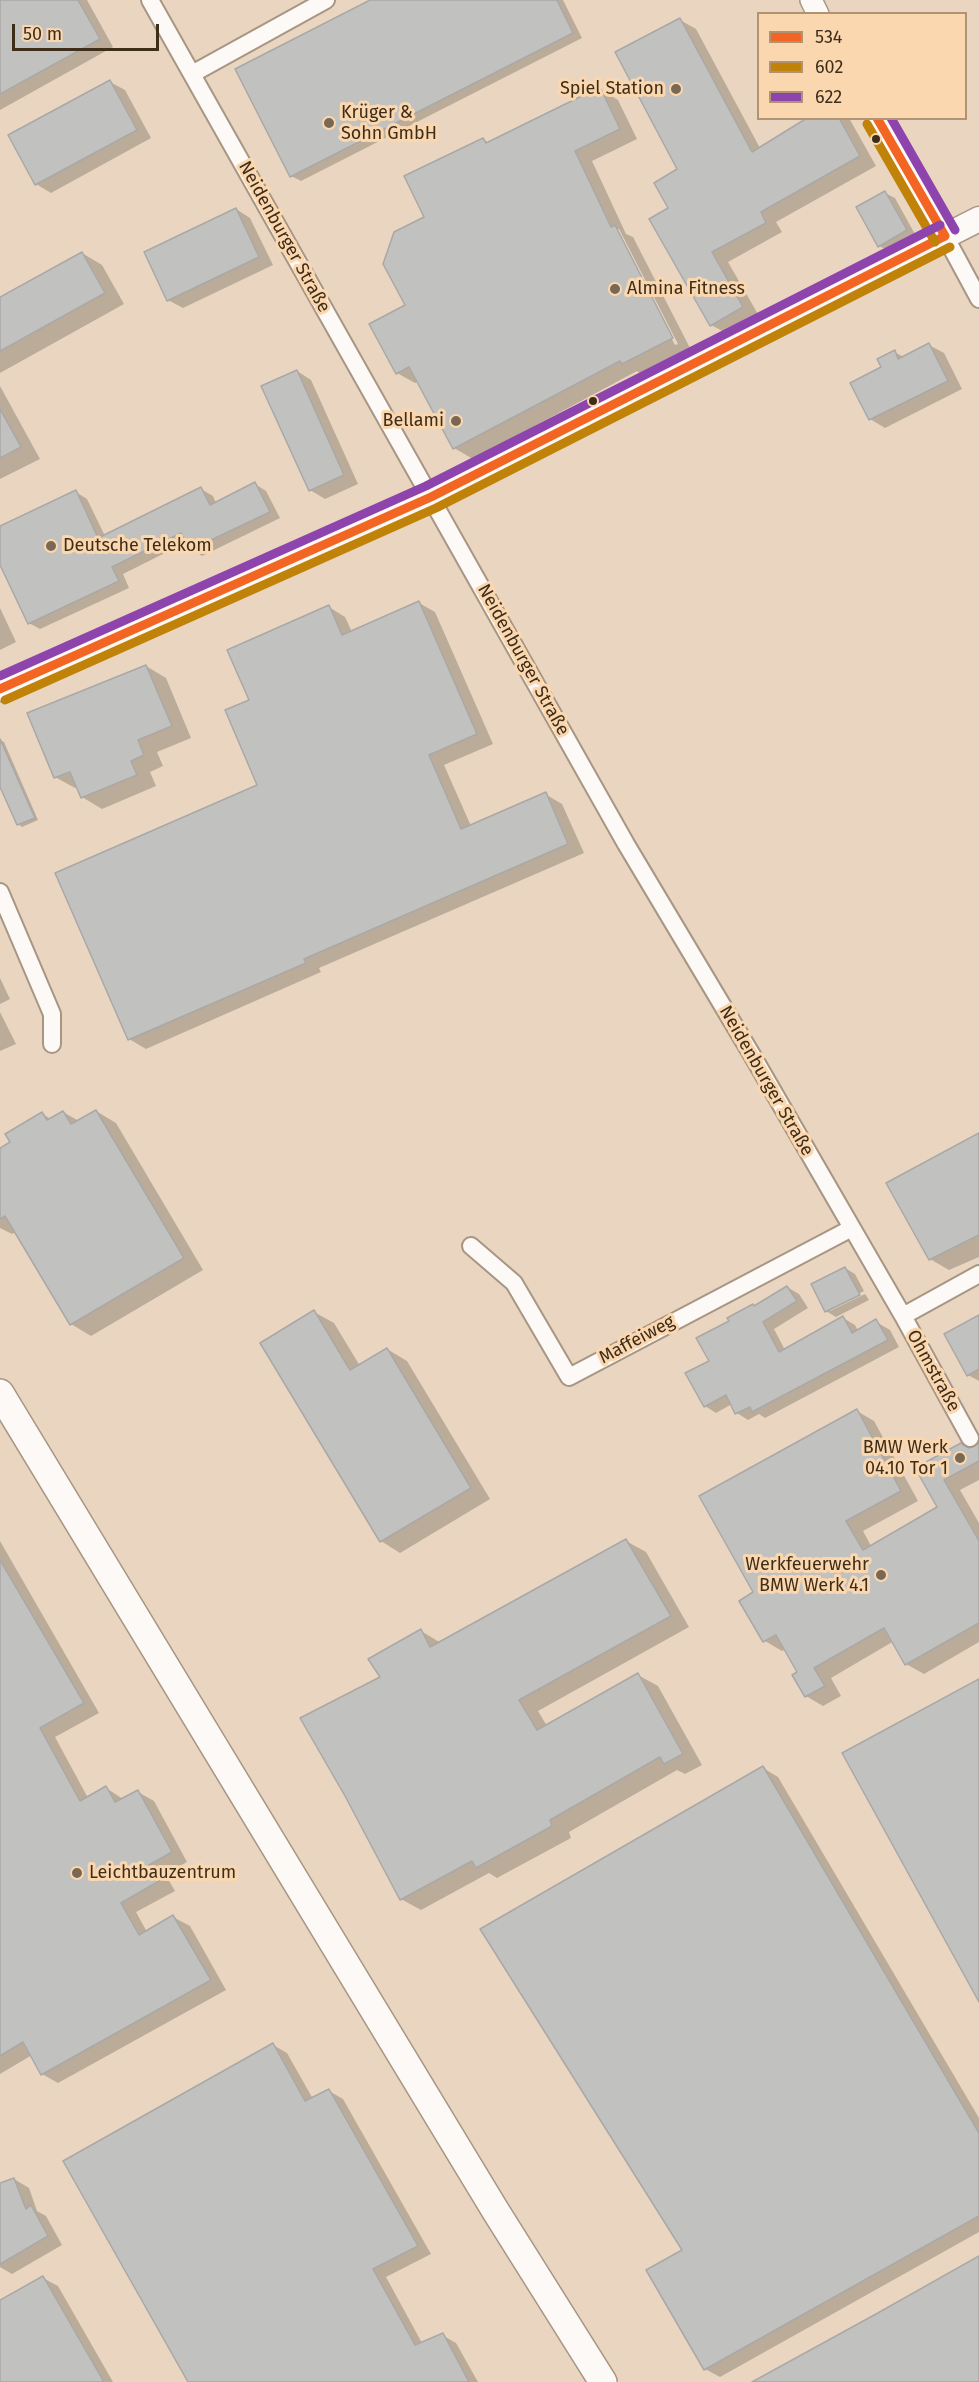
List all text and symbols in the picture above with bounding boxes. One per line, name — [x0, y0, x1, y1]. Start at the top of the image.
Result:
scale bar — [15, 12, 162, 50]
legend — [757, 12, 967, 120]
text: 50 m — [23, 23, 62, 45]
text: 534 — [815, 26, 842, 48]
text: 602 — [815, 56, 843, 78]
place label: Spiel Station — [560, 78, 664, 100]
marker: Spiel Station — [669, 82, 683, 96]
text: 622 — [815, 86, 842, 108]
place label: Krüger & Sohn GmbH — [341, 102, 437, 144]
marker: Krüger & Sohn GmbH — [322, 116, 336, 130]
unlabelled marker — [870, 133, 882, 145]
street label: Neidenburger Straße — [233, 158, 335, 316]
place label: Almina Fitness — [627, 278, 745, 300]
marker: Almina Fitness — [608, 282, 622, 296]
unlabelled marker — [587, 395, 599, 407]
place label: Bellami — [382, 410, 444, 432]
marker: Bellami — [449, 414, 463, 428]
place label: Deutsche Telekom — [63, 535, 212, 557]
marker: Deutsche Telekom — [44, 539, 58, 553]
street label: Neidenburger Straße — [472, 581, 574, 739]
street label: Neidenburger Straße — [714, 1002, 818, 1160]
street label: Maffeiweg — [595, 1311, 679, 1369]
street label: Ohmstraße — [902, 1326, 964, 1416]
place label: BMW Werk 04.10 Tor 1 — [863, 1437, 948, 1480]
marker: BMW Werk 04.10 Tor 1 — [953, 1451, 967, 1465]
place label: Werkfeuerwehr BMW Werk 4.1 — [745, 1554, 869, 1596]
marker: Werkfeuerwehr BMW Werk 4.1 — [874, 1568, 888, 1582]
place label: Leichtbauzentrum — [89, 1862, 236, 1884]
marker: Leichtbauzentrum — [70, 1866, 84, 1880]

